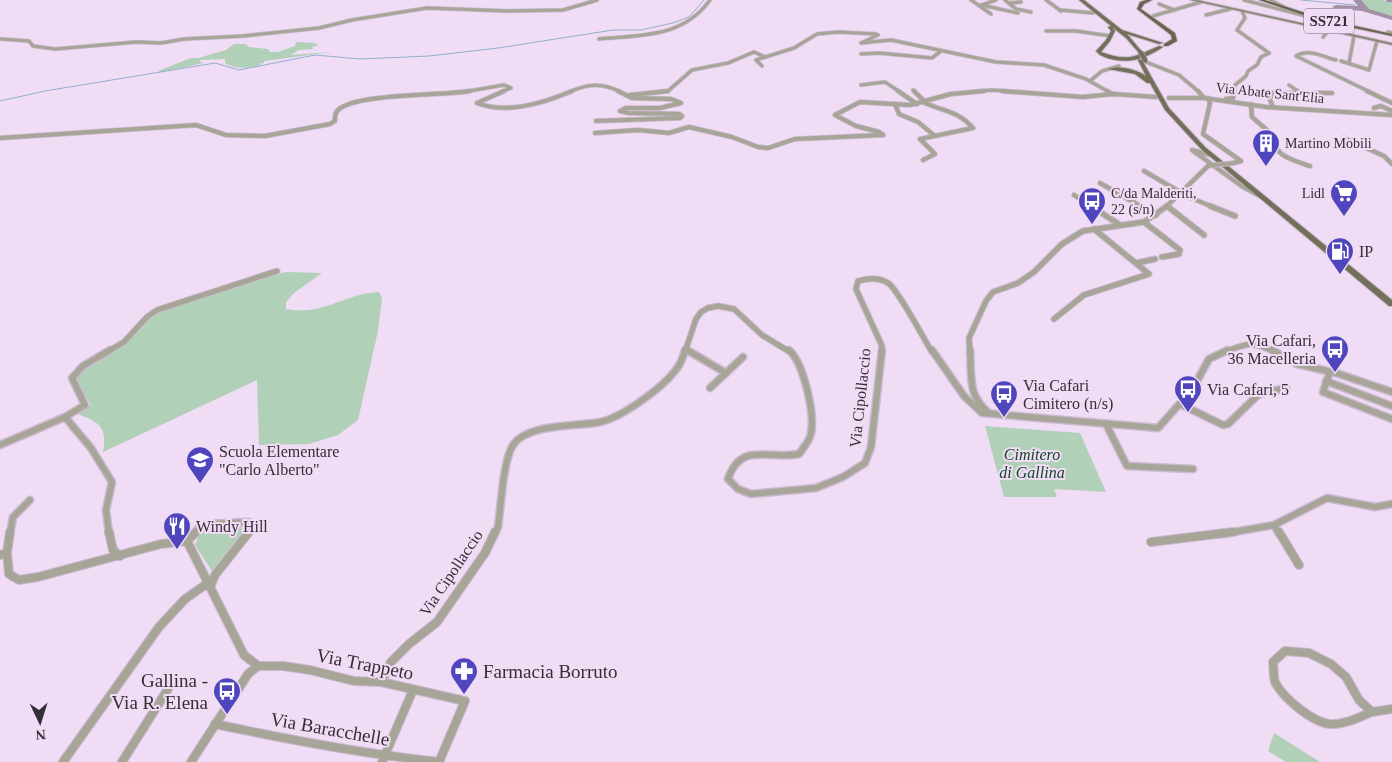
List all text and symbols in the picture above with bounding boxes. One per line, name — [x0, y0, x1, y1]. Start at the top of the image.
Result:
road number: SS721 — [1304, 8, 1354, 34]
street label: Via Abate Sant'Elia — [1215, 80, 1326, 106]
building icon: Martino Mobili — [1251, 128, 1281, 167]
place label: Martino Mobili — [1285, 136, 1372, 151]
supermarket icon: Lidl — [1329, 178, 1359, 217]
bus stop icon: C/da Malderiti, 22 (s/n) — [1077, 186, 1107, 225]
place label: C/da Malderiti, 22 (s/n) — [1111, 186, 1197, 218]
place label: Lidl — [1302, 186, 1325, 201]
fuel station icon: IP — [1325, 236, 1355, 275]
place label: IP — [1359, 243, 1373, 260]
place label: Via Cafari, 36 Macelleria — [1228, 332, 1316, 367]
bus stop icon: Via Cafari, 36 Macelleria — [1320, 334, 1350, 373]
street label: Via Cipollaccio — [846, 347, 875, 449]
bus stop icon: Via Cafari, 5 — [1173, 374, 1203, 413]
place label: Via Cafari Cimitero (n/s) — [1023, 377, 1113, 413]
bus stop icon: Via Cafari Cimitero (n/s) — [989, 379, 1019, 418]
place label: Via Cafari, 5 — [1207, 381, 1289, 398]
place label: Scuola Elementare "Carlo Alberto" — [219, 443, 339, 478]
school or university icon: Scuola Elementare "Carlo Alberto" — [185, 445, 215, 484]
park label: Cimitero di Gallina — [999, 446, 1065, 481]
restaurant icon: Windy Hill — [162, 511, 192, 550]
place label: Windy Hill — [196, 518, 268, 536]
street label: Via Cipollaccio — [416, 527, 487, 620]
street label: Via Trappeto — [315, 644, 415, 684]
pharmacy icon: Farmacia Borruto — [449, 656, 479, 695]
place label: Farmacia Borruto — [483, 661, 618, 682]
place label: Gallina - Via R. Elena — [112, 670, 209, 713]
bus stop icon: Gallina - Via R. Elena — [212, 676, 242, 715]
north arrow — [15, 697, 65, 747]
street label: Via Baracchelle — [269, 708, 391, 750]
text: N — [35, 727, 46, 742]

